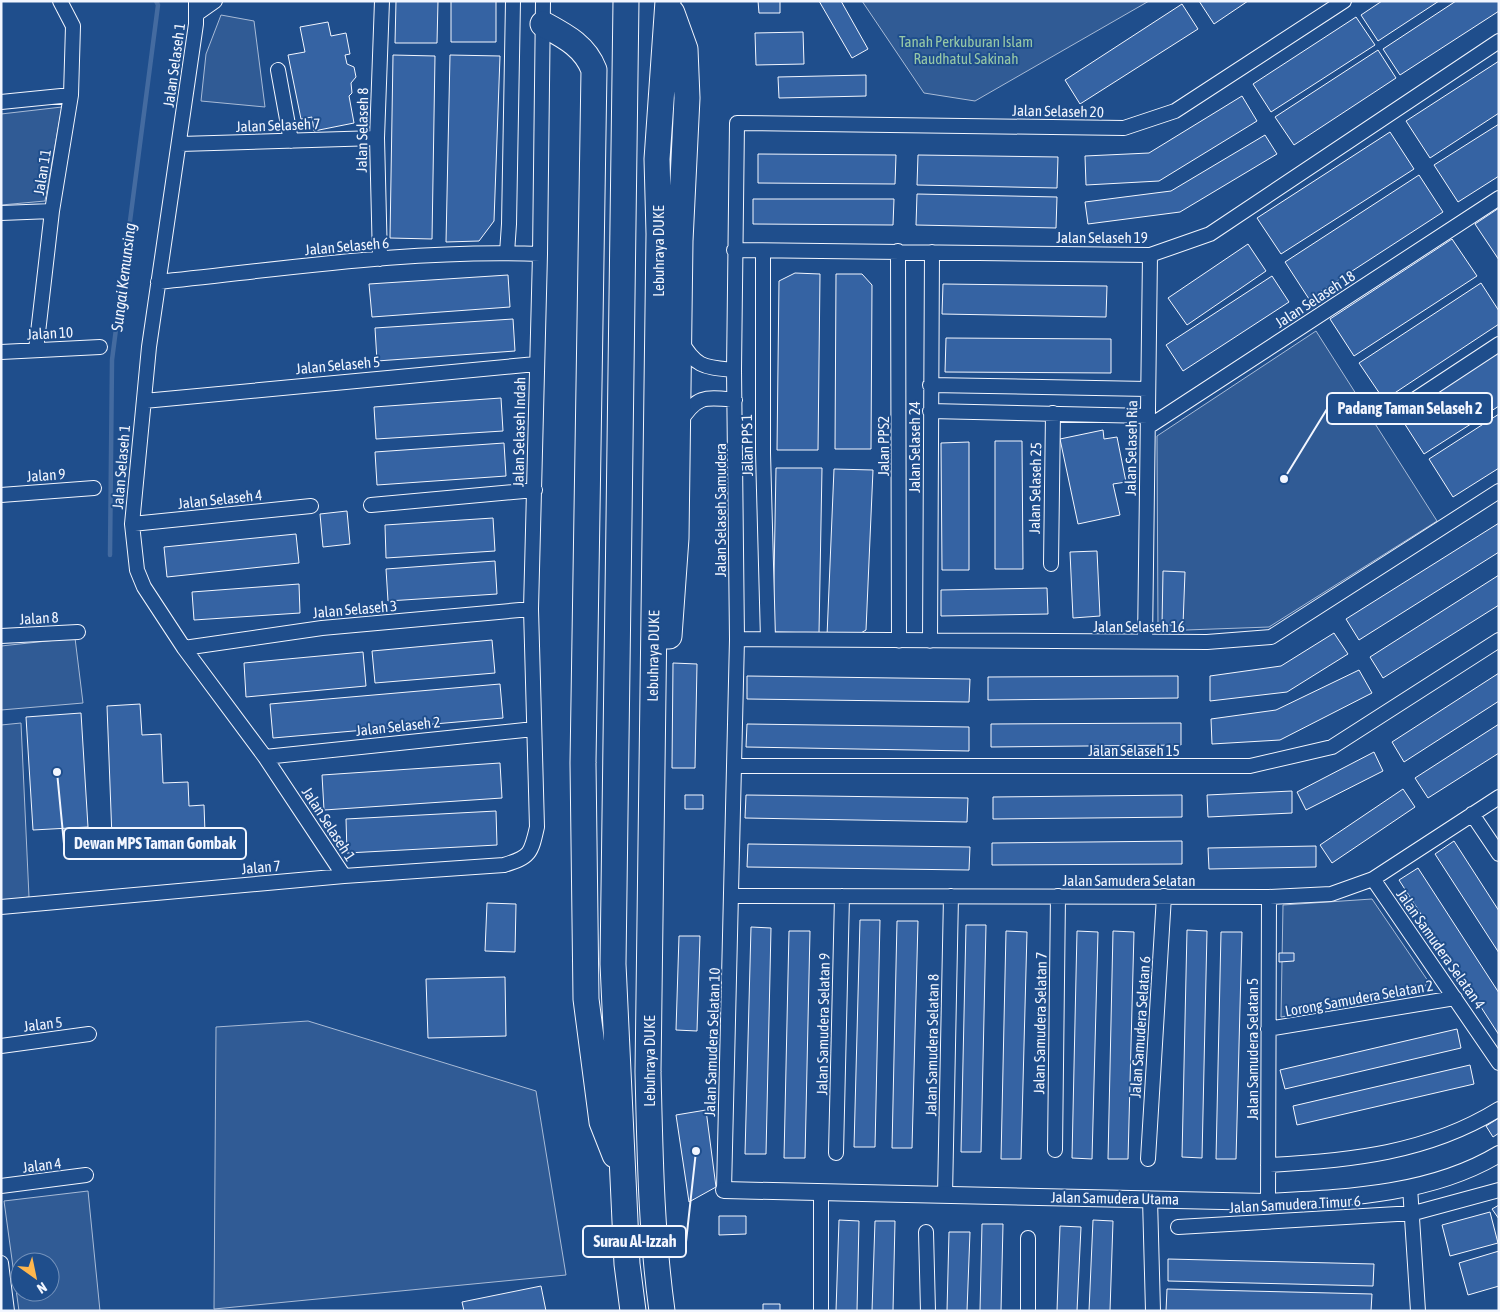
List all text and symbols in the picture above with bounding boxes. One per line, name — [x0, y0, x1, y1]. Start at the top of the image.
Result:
street label: Jalan Selaseh 1 — [160, 22, 188, 108]
park label: Tanah Perkuburan Islam Raudhatul Sakinah — [899, 33, 1033, 67]
street label: Jalan Selaseh 8 — [353, 88, 371, 172]
street label: Jalan Selaseh 20 — [1012, 102, 1104, 120]
street label: Jalan Selaseh 7 — [235, 115, 321, 135]
street label: Jalan 11 — [30, 148, 54, 196]
street label: Lebuhraya DUKE — [650, 205, 667, 297]
water label: Sungai Kemunsing — [107, 222, 140, 333]
street label: Jalan Selaseh 19 — [1056, 229, 1148, 246]
street label: Jalan Selaseh 6 — [304, 234, 390, 258]
street label: Jalan Selaseh 18 — [1272, 267, 1358, 331]
street label: Jalan 10 — [27, 323, 73, 343]
street label: Jalan Selaseh 5 — [295, 353, 381, 377]
street label: Jalan Selaseh Indah — [510, 377, 528, 487]
callout: Padang Taman Selaseh 2 — [1327, 393, 1492, 424]
text: Padang Taman Selaseh 2 — [1337, 399, 1483, 417]
street label: Jalan Selaseh Ria — [1122, 400, 1140, 496]
street label: Jalan Selaseh 24 — [906, 401, 923, 493]
street label: Jalan PPS 1 — [738, 414, 756, 476]
street label: Jalan PPS2 — [875, 416, 892, 476]
street label: Jalan Selaseh 1 — [109, 424, 133, 510]
street label: Jalan Selaseh 25 — [1026, 442, 1044, 534]
street label: Jalan Selaseh Samudera — [712, 443, 729, 577]
street label: Jalan 9 — [26, 465, 66, 485]
street label: Jalan Selaseh 4 — [177, 486, 263, 512]
street label: Jalan Selaseh 3 — [312, 597, 398, 621]
street label: Jalan 8 — [19, 608, 59, 628]
street label: Lebuhraya DUKE — [644, 610, 662, 702]
street label: Jalan Selaseh 16 — [1093, 618, 1185, 635]
street label: Jalan Selaseh 2 — [355, 713, 441, 739]
street label: Jalan Selaseh 15 — [1088, 742, 1180, 759]
street label: Jalan Selaseh 1 — [299, 784, 359, 864]
callout: Dewan MPS Taman Gombak — [64, 828, 246, 859]
text: Dewan MPS Taman Gombak — [74, 834, 237, 852]
street label: Jalan 7 — [241, 857, 281, 877]
street label: Jalan Samudera Selatan — [1062, 872, 1196, 889]
street label: Jalan Samudera Selatan 4 — [1393, 886, 1489, 1012]
street label: Jalan Samudera Selatan 7 — [1030, 952, 1050, 1094]
street label: Jalan Samudera Selatan 9 — [813, 953, 833, 1095]
street label: Jalan Samudera Selatan 6 — [1127, 955, 1153, 1099]
street label: Jalan Samudera Selatan 10 — [701, 967, 723, 1117]
street label: Jalan Samudera Selatan 8 — [922, 974, 942, 1116]
street label: Lorong Samudera Selatan 2 — [1284, 977, 1434, 1019]
street label: Jalan Samudera Selatan 5 — [1244, 978, 1261, 1120]
street label: Jalan 5 — [23, 1013, 63, 1035]
street label: Lebuhraya DUKE — [641, 1015, 658, 1107]
street label: Jalan 4 — [22, 1154, 62, 1176]
street label: Jalan Samudera Utama — [1051, 1188, 1179, 1208]
street label: Jalan Samudera Timur 6 — [1229, 1192, 1361, 1216]
callout: Surau Al-Izzah — [583, 1226, 686, 1257]
text: Surau Al-Izzah — [593, 1232, 677, 1250]
north arrow — [10, 1252, 60, 1302]
text: N — [34, 1279, 50, 1297]

